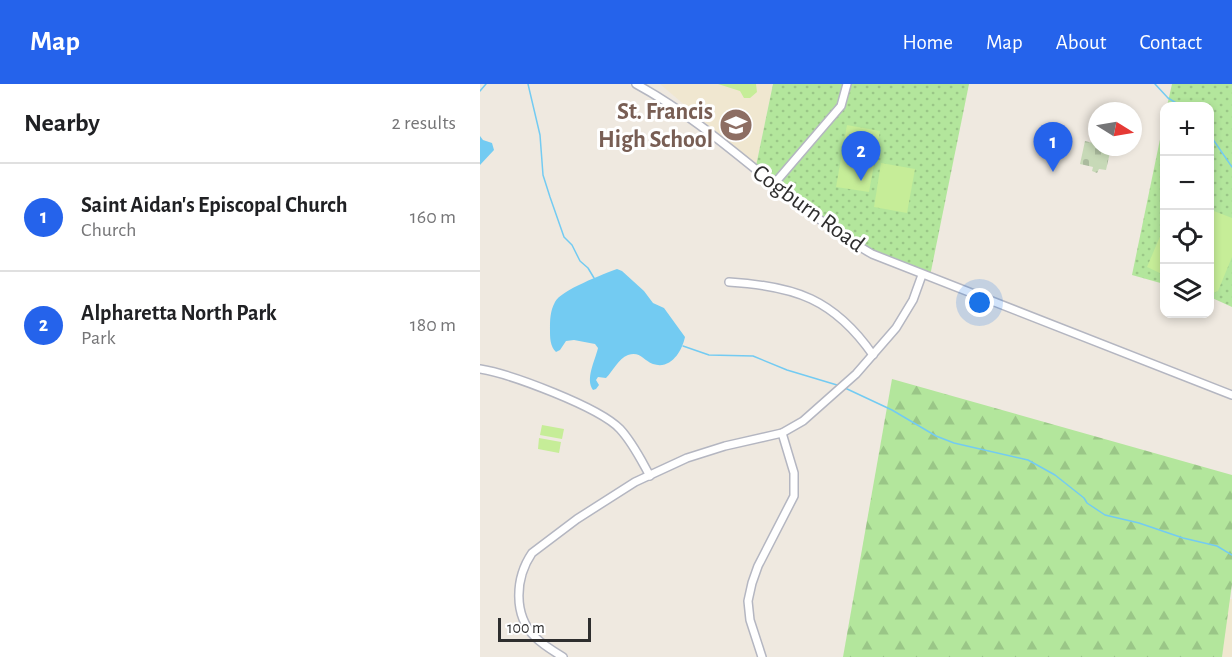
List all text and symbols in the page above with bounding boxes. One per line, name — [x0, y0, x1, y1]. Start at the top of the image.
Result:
text: Map — [30, 28, 80, 56]
text: Home — [902, 32, 953, 53]
text: Map — [986, 32, 1023, 53]
text: About — [1056, 32, 1106, 53]
text: Contact — [1139, 32, 1202, 53]
place label: St. Francis High School — [598, 100, 713, 152]
north arrow — [1088, 102, 1142, 156]
map controls — [1160, 102, 1214, 318]
button: + — [1160, 102, 1214, 156]
school or university icon: St. Francis High School — [718, 107, 754, 143]
text: Nearby — [24, 110, 100, 136]
text: 2 results — [392, 113, 456, 133]
pin: 1 — [1034, 122, 1072, 172]
pin: 2 — [842, 132, 880, 181]
button: − — [1160, 156, 1214, 210]
street label: Cogburn Road — [748, 160, 869, 257]
text: Saint Aidan's Episcopal Church — [81, 194, 347, 216]
text: 1 — [40, 207, 47, 227]
text: 160 m — [410, 207, 456, 227]
button: locate — [1160, 210, 1214, 264]
text: Church — [81, 220, 136, 240]
button: layers — [1160, 264, 1214, 318]
your location — [965, 288, 994, 317]
text: Alpharetta North Park — [81, 302, 277, 324]
text: 2 — [39, 315, 48, 335]
text: 180 m — [410, 315, 456, 335]
text: Park — [81, 328, 116, 348]
scale bar — [498, 615, 591, 642]
text: 100 m — [507, 620, 545, 636]

